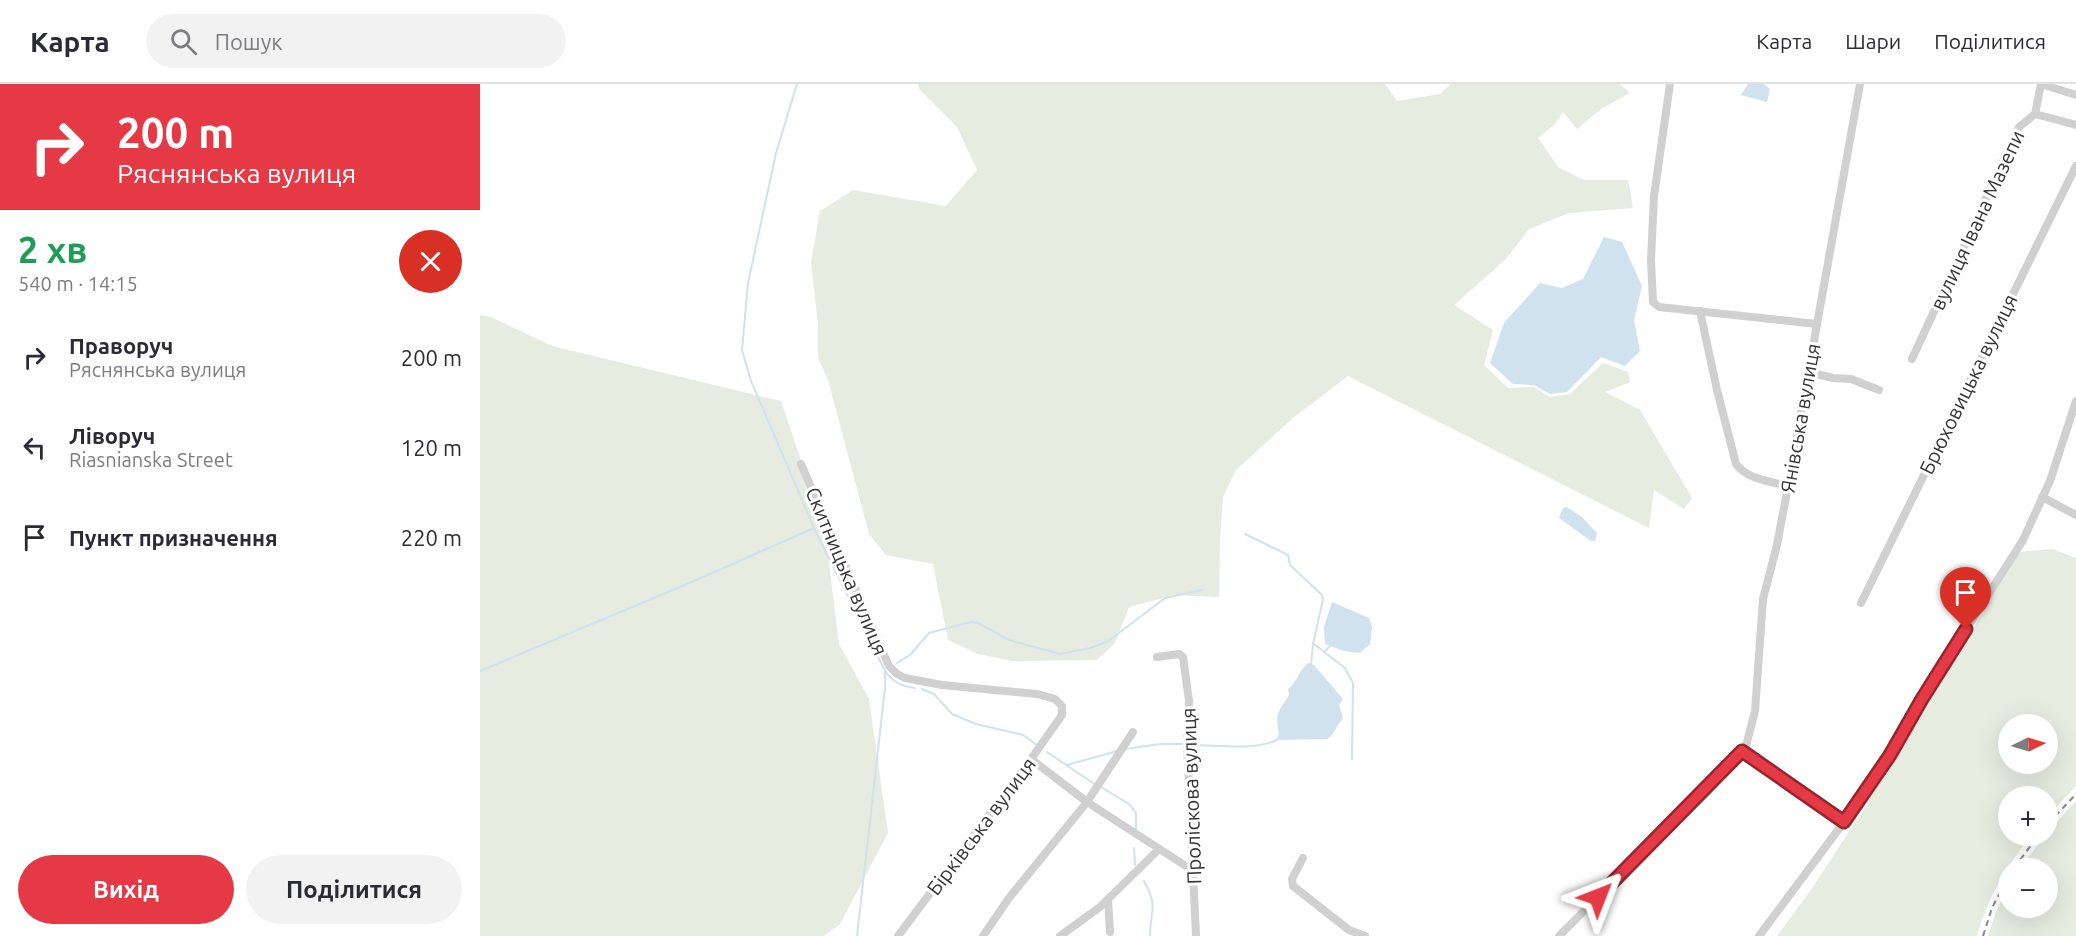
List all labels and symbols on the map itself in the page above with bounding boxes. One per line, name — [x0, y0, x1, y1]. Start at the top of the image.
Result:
street label: вулиця Івана Мазепи — [1925, 127, 2029, 313]
street label: Брюховицька вулиця — [1914, 290, 2022, 478]
street label: Янівська вулиця — [1776, 342, 1824, 494]
street label: Скитницька вулиця — [801, 484, 893, 658]
pin — [1940, 567, 1991, 629]
street label: Проліскова вулиця — [1176, 707, 1206, 885]
north arrow — [1998, 714, 2058, 774]
street label: Бірківська вулиця — [922, 753, 1040, 899]
position arrow — [1566, 865, 1630, 929]

